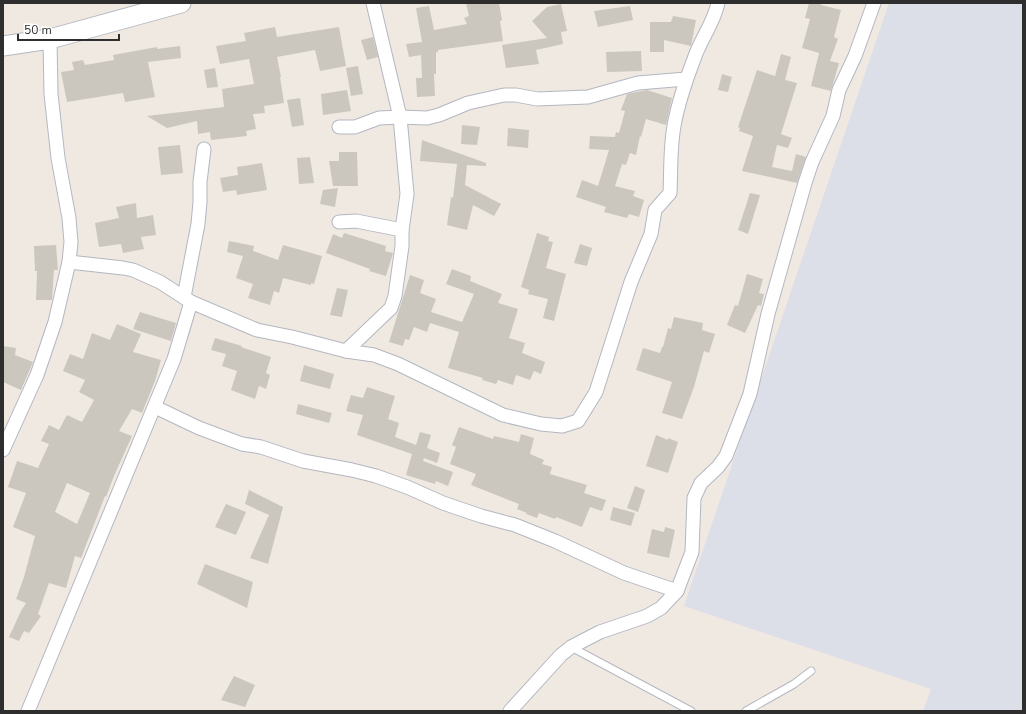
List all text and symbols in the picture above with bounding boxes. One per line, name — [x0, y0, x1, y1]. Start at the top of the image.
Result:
scale bar — [18, 16, 119, 42]
text: 50 m — [24, 22, 52, 38]

